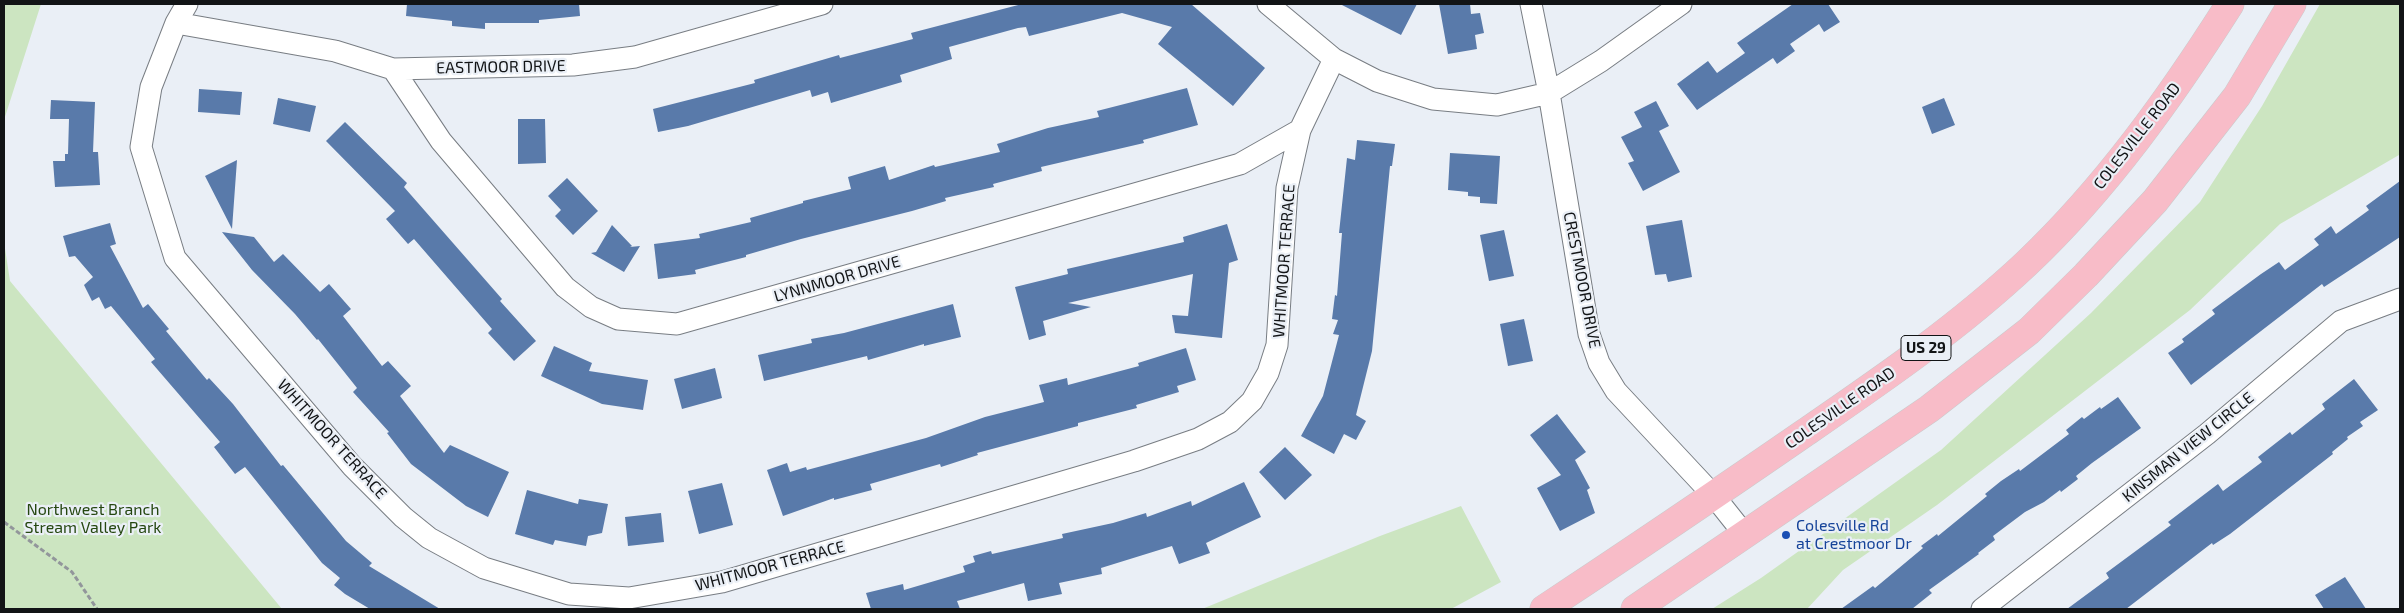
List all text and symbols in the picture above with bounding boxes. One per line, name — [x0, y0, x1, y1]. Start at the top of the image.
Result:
street label: EASTMOOR DRIVE — [436, 56, 566, 78]
street label: COLESVILLE ROAD — [2089, 79, 2185, 193]
street label: WHITMOOR TERRACE — [1269, 183, 1299, 339]
street label: CRESTMOOR DRIVE — [1559, 210, 1605, 350]
street label: LYNNMOOR DRIVE — [772, 252, 902, 306]
road number: US 29 — [1901, 336, 1951, 360]
street label: COLESVILLE ROAD — [1781, 363, 1899, 453]
street label: WHITMOOR TERRACE — [273, 375, 391, 503]
street label: KINSMAN VIEW CIRCLE — [2118, 388, 2258, 506]
park label: Northwest Branch Stream Valley Park — [24, 500, 162, 538]
place label: Colesville Rd at Crestmoor Dr — [1796, 516, 1912, 554]
marker: Colesville Rd at Crestmoor Dr — [1780, 529, 1792, 541]
street label: WHITMOOR TERRACE — [693, 537, 847, 595]

